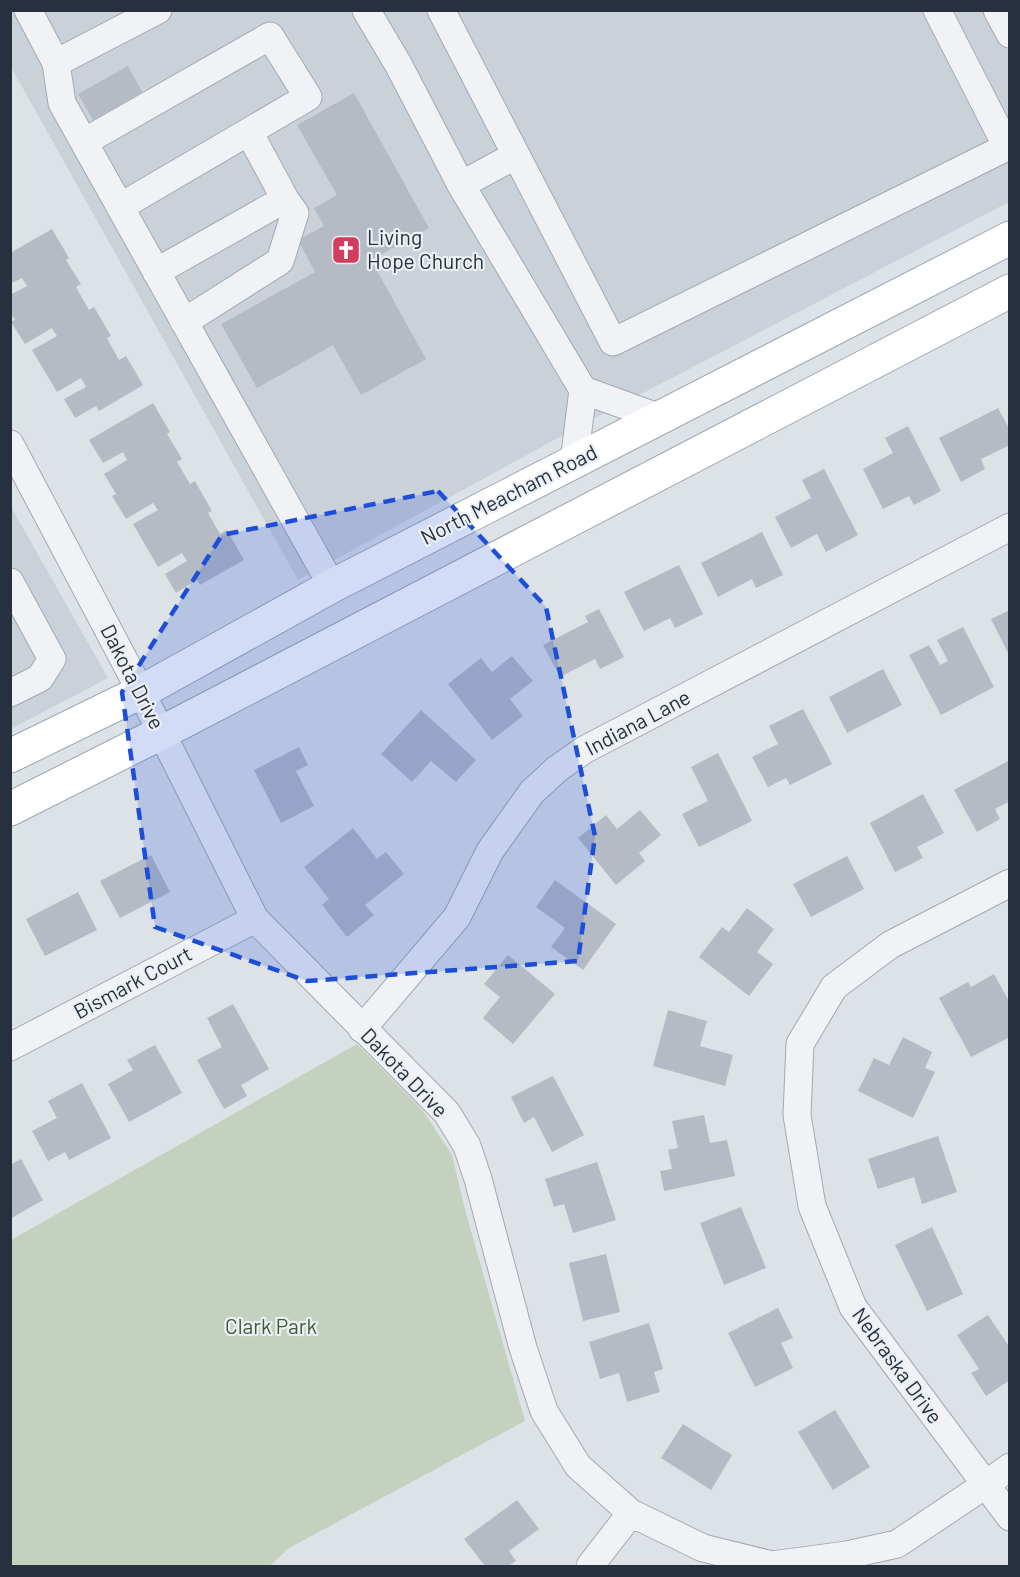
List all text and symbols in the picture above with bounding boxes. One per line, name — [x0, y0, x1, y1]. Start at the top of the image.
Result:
place label: Living Hope Church — [367, 224, 484, 273]
church icon: Living Hope Church — [330, 234, 362, 266]
street label: North Meacham Road — [416, 438, 601, 549]
street label: Dakota Drive — [96, 620, 170, 733]
street label: Indiana Lane — [580, 684, 694, 760]
street label: Bismark Court — [69, 940, 196, 1023]
street label: Dakota Drive — [356, 1022, 454, 1122]
street label: Nebraska Drive — [848, 1302, 949, 1428]
park label: Clark Park — [225, 1313, 317, 1338]

